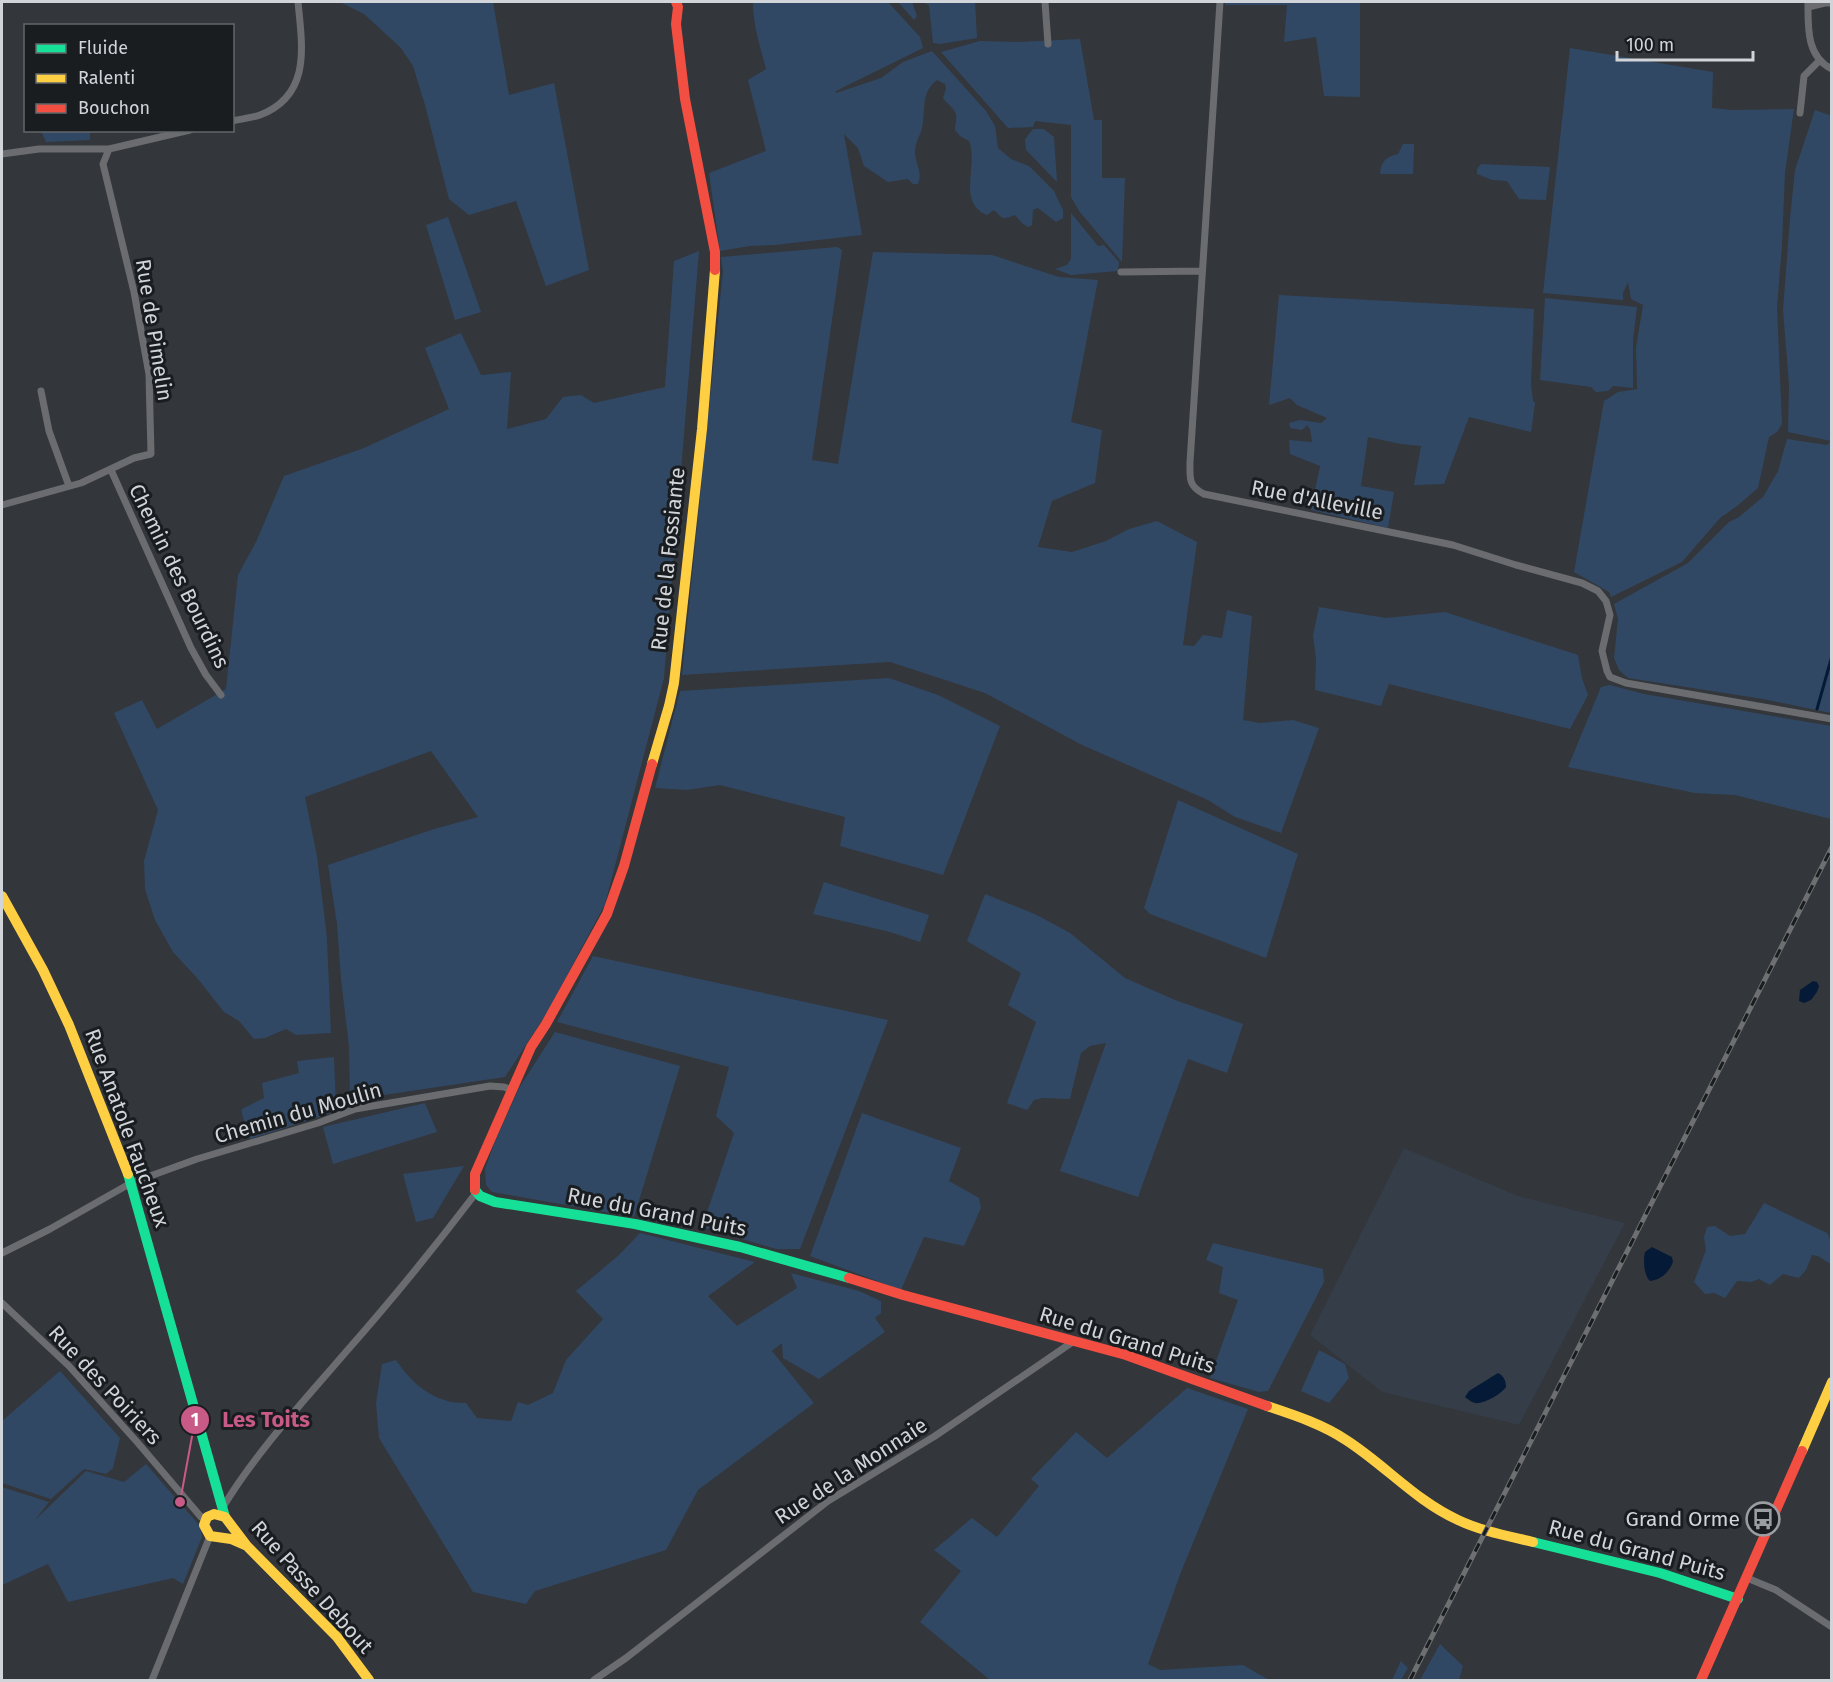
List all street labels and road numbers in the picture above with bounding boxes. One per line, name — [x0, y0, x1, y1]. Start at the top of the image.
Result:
street label: Rue de Pimelin — [130, 257, 178, 403]
street label: Rue de la Fossiante — [645, 466, 691, 652]
street label: Rue d'Alleville — [1249, 474, 1385, 526]
street label: Chemin des Bourdins — [123, 480, 235, 673]
street label: Rue Anatole Faucheux — [79, 1025, 175, 1231]
street label: Chemin du Moulin — [211, 1077, 385, 1149]
street label: Rue du Grand Puits — [565, 1182, 749, 1242]
street label: Rue du Grand Puits — [1036, 1301, 1218, 1379]
street label: Rue des Poiriers — [43, 1320, 167, 1450]
street label: Rue de la Monnaie — [770, 1412, 932, 1530]
street label: Rue du Grand Puits — [1546, 1514, 1728, 1586]
street label: Rue Passe Debout — [245, 1515, 379, 1659]

